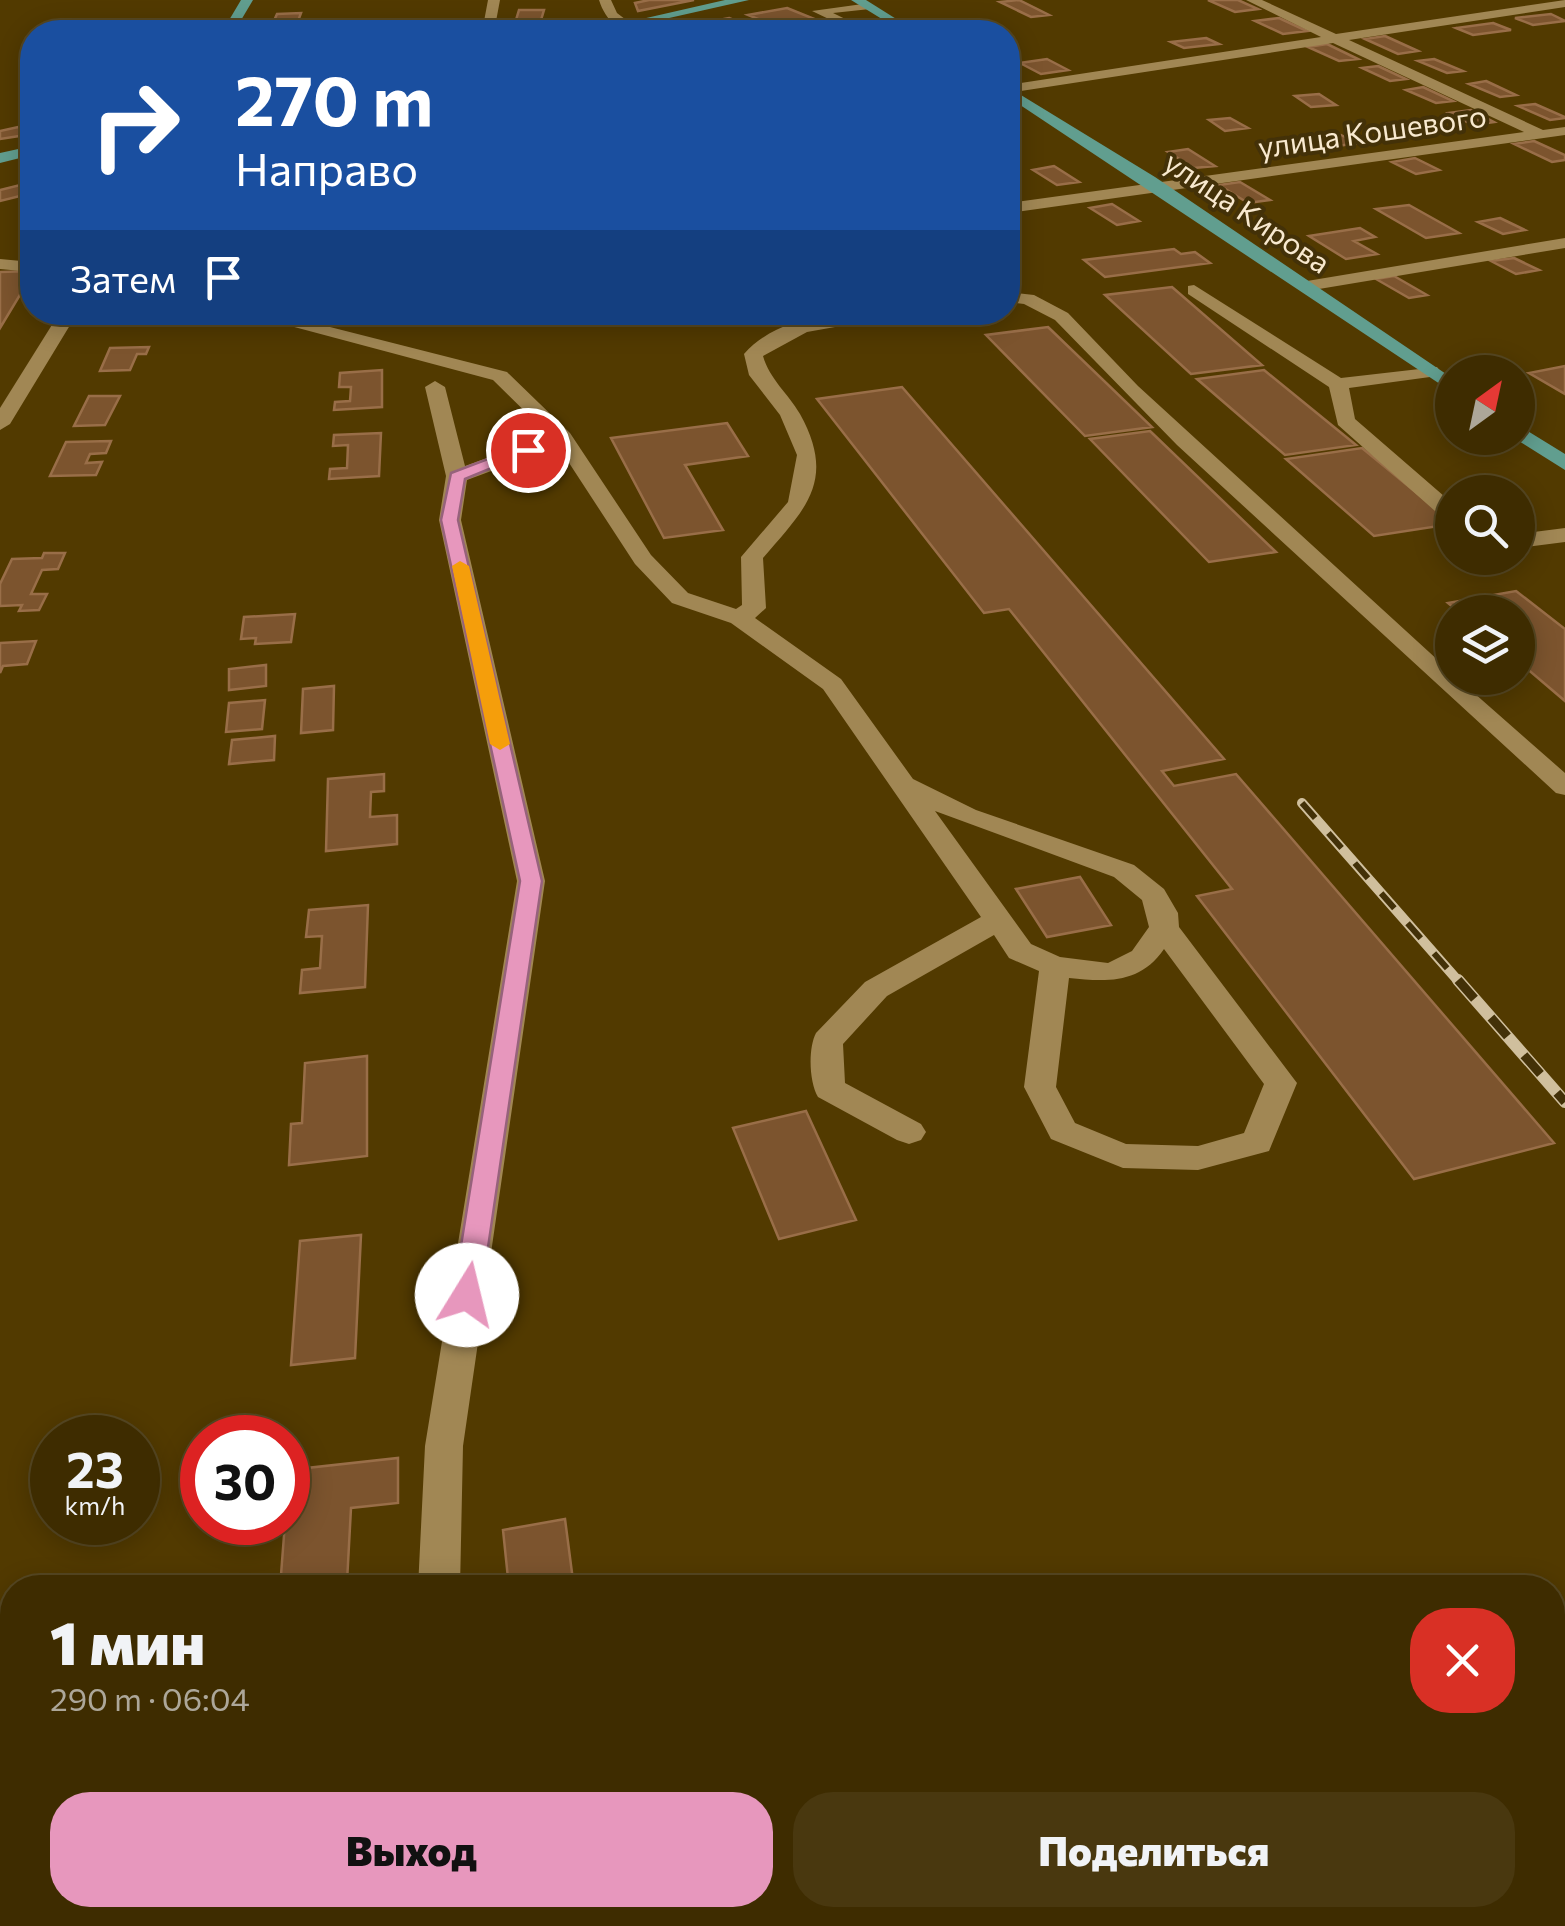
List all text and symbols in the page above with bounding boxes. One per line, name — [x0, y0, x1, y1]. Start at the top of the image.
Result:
text: 270 m — [235, 55, 433, 140]
icon: right — [70, 60, 200, 190]
street label: улица Кошевого — [1255, 96, 1489, 164]
text: Направо — [235, 140, 418, 195]
street label: улица Кирова — [1158, 142, 1338, 280]
icon: arrive — [196, 250, 251, 305]
text: Затем — [70, 254, 176, 301]
north arrow — [1435, 355, 1535, 455]
map controls — [1435, 355, 1535, 695]
pin — [486, 408, 571, 493]
icon: arrive — [501, 423, 556, 478]
button: search — [1435, 475, 1535, 575]
button: layers — [1435, 595, 1535, 695]
position arrow — [415, 1243, 519, 1347]
speed limit sign: 30 — [180, 1415, 310, 1545]
text: 23 — [66, 1437, 124, 1498]
text: km/h — [65, 1490, 125, 1520]
text: 1 мин — [50, 1604, 205, 1677]
button: close — [1410, 1608, 1515, 1713]
text: 290 m · 06:04 — [50, 1678, 250, 1718]
button: Выход — [50, 1792, 773, 1907]
button: Поделиться — [793, 1792, 1515, 1907]

